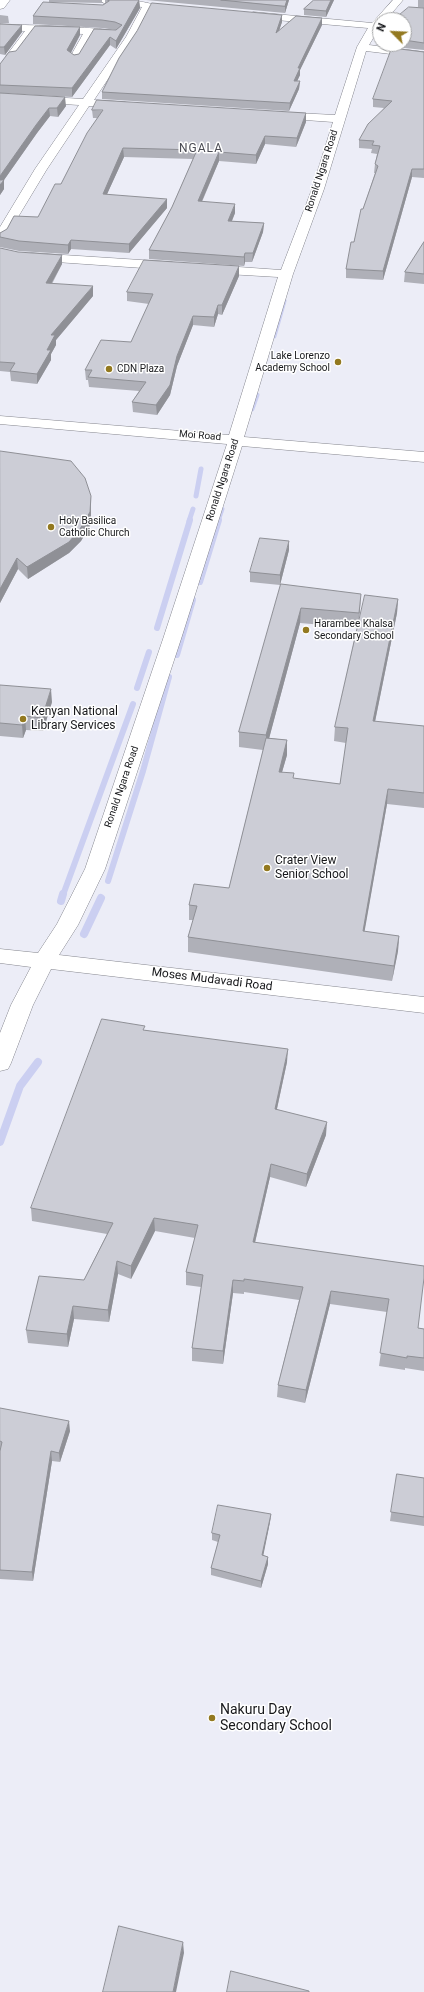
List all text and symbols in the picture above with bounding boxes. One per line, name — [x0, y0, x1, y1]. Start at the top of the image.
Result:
north arrow — [372, 12, 412, 52]
text: N — [374, 21, 389, 34]
street label: Ronald Ngara Road — [303, 128, 341, 214]
district label: NGALA — [179, 142, 223, 156]
place label: Lake Lorenzo Academy School — [255, 350, 330, 374]
marker: Lake Lorenzo Academy School — [333, 357, 343, 367]
place label: CDN Plaza — [117, 363, 164, 375]
marker: CDN Plaza — [104, 364, 114, 374]
street label: Moi Road — [178, 428, 222, 444]
street label: Ronald Ngara Road — [204, 437, 242, 523]
place label: Holy Basilica Catholic Church — [59, 515, 130, 538]
marker: Holy Basilica Catholic Church — [46, 522, 56, 532]
place label: Harambee Khalsa Secondary School — [314, 618, 394, 642]
marker: Harambee Khalsa Secondary School — [301, 625, 311, 635]
place label: Kenyan National Library Services — [31, 705, 118, 733]
marker: Kenyan National Library Services — [18, 714, 28, 724]
street label: Ronald Ngara Road — [102, 745, 142, 829]
place label: Crater View Senior School — [275, 854, 349, 882]
marker: Crater View Senior School — [262, 863, 272, 873]
street label: Moses Mudavadi Road — [151, 965, 273, 995]
place label: Nakuru Day Secondary School — [220, 1702, 332, 1734]
marker: Nakuru Day Secondary School — [207, 1713, 217, 1723]

